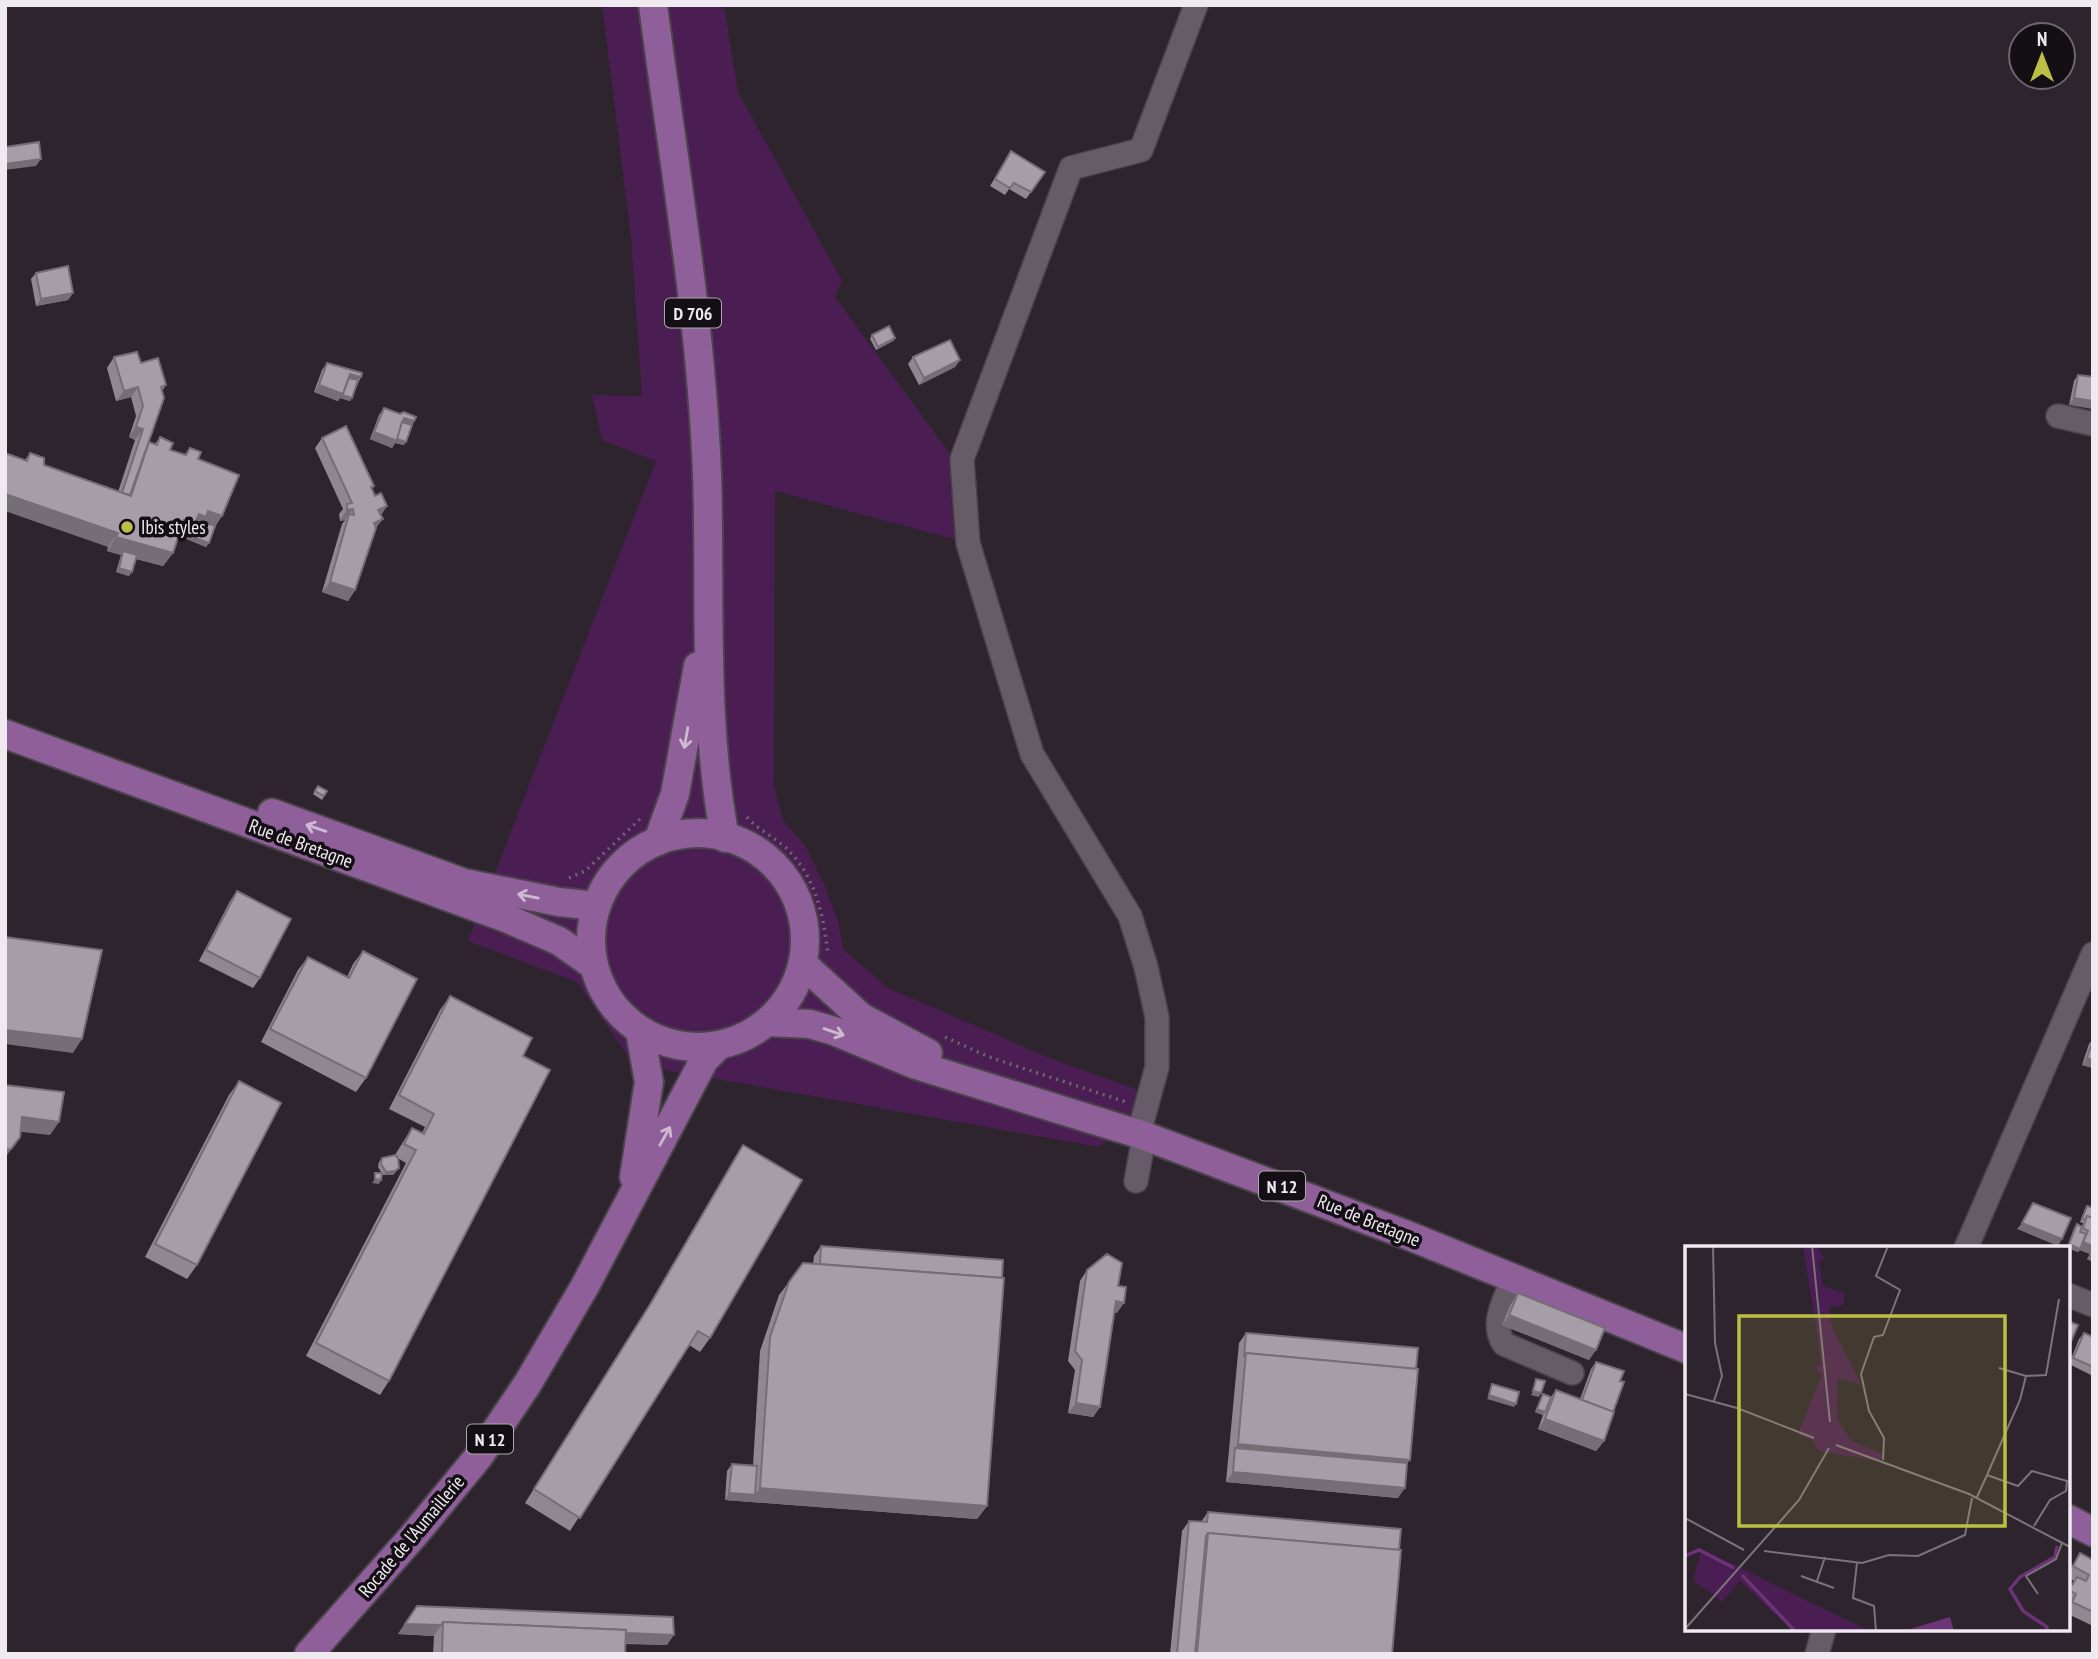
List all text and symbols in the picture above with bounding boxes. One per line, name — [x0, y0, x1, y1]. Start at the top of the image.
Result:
north arrow — [2007, 21, 2077, 91]
text: N — [2037, 27, 2047, 51]
road number: D 706 — [665, 298, 721, 328]
place label: Ibis styles — [141, 515, 206, 539]
marker: Ibis styles — [119, 519, 135, 535]
one-way arrow — [679, 726, 692, 749]
street label: Rue de Bretagne — [246, 813, 356, 873]
one-way arrow — [306, 821, 328, 833]
one-way arrow — [517, 889, 540, 902]
one-way arrow — [823, 1027, 845, 1039]
one-way arrow — [659, 1126, 672, 1147]
road number: N 12 — [1259, 1171, 1305, 1200]
street label: Rue de Bretagne — [1314, 1189, 1424, 1252]
inset map — [1685, 1246, 2070, 1631]
road number: N 12 — [467, 1424, 513, 1454]
street label: Rocade de l'Aumaillerie — [353, 1470, 469, 1602]

